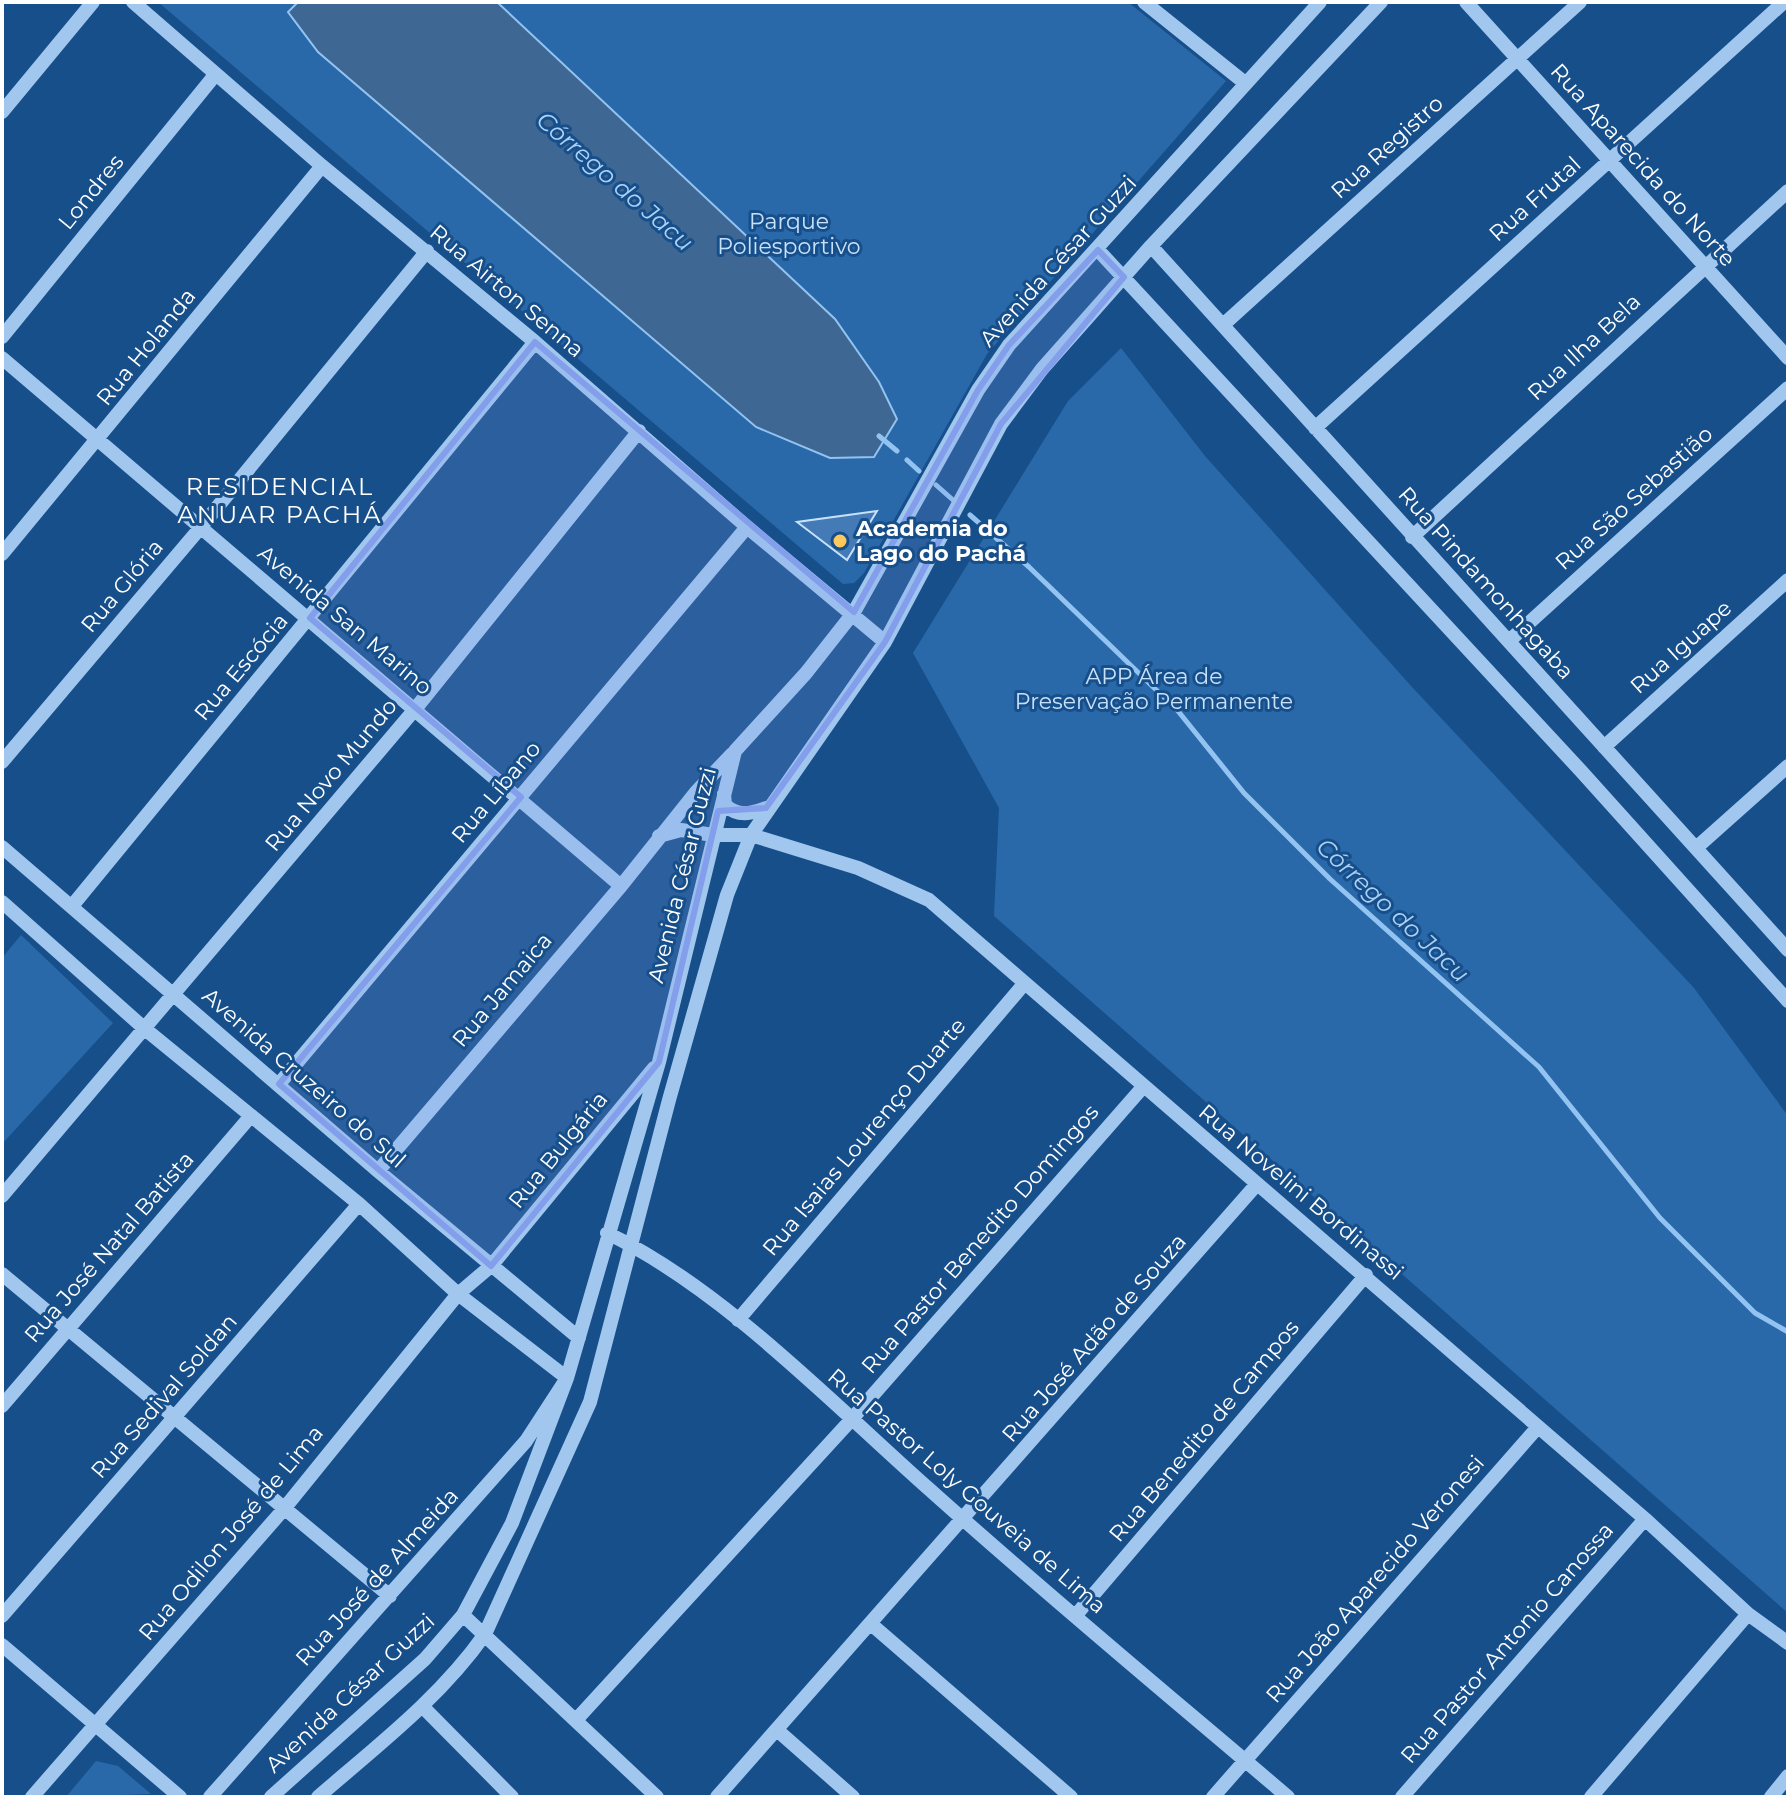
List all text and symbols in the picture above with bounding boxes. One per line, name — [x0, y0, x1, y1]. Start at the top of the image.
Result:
street label: Rua Aparecida do Norte — [1545, 58, 1741, 272]
street label: Rua Registro — [1325, 90, 1449, 204]
water label: Córrego do Jacu — [531, 105, 699, 257]
street label: Londres — [53, 149, 130, 235]
street label: Rua Frutal — [1484, 151, 1586, 247]
street label: Avenida César Guzzi — [974, 170, 1142, 352]
park label: Parque Poliesportivo — [717, 208, 861, 260]
street label: Rua Airton Senna — [424, 219, 590, 363]
street label: Rua Holanda — [91, 283, 201, 411]
street label: Rua Ilha Bela — [1522, 288, 1646, 406]
street label: Rua São Sebastião — [1550, 420, 1718, 576]
district label: RESIDENCIAL ANUAR PACHÁ — [177, 472, 383, 529]
street label: Rua Pindamonhagaba — [1392, 481, 1580, 685]
place label: Academia do Lago do Pachá — [855, 515, 1026, 567]
marker: Academia do Lago do Pachá — [831, 532, 849, 550]
street label: Rua Glória — [75, 534, 169, 638]
street label: Avenida San Marino — [252, 539, 438, 701]
street label: Rua Iguape — [1625, 594, 1737, 700]
street label: Rua Escócia — [188, 608, 294, 726]
park label: APP Área de Preservação Permanente — [1015, 663, 1293, 715]
street label: Rua Novo Mundo — [259, 693, 403, 857]
street label: Rua Líbano — [446, 736, 546, 848]
street label: Avenida César Guzzi — [642, 764, 722, 986]
water label: Córrego do Jacu — [1311, 832, 1475, 988]
street label: Rua Jamaica — [446, 927, 558, 1053]
street label: Avenida Cruzeiro do Sul — [197, 982, 411, 1174]
street label: Rua Isaias Lourenço Duarte — [757, 1013, 971, 1261]
street label: Rua Bulgária — [503, 1086, 613, 1214]
street label: Rua Novelini Bordinassi — [1193, 1098, 1409, 1286]
street label: Rua Pastor Benedito Domingos — [856, 1099, 1105, 1379]
street label: Rua José Natal Batista — [19, 1146, 199, 1348]
street label: Rua José Adão de Souza — [996, 1228, 1192, 1448]
street label: Rua Sedival Soldan — [85, 1308, 243, 1484]
street label: Rua Benedito de Campos — [1103, 1314, 1305, 1547]
street label: Rua Pastor Loly Gouveia de Lima — [822, 1363, 1112, 1619]
street label: Rua Odilon José de Lima — [133, 1420, 329, 1646]
street label: Rua João Aparecido Veronesi — [1260, 1450, 1490, 1708]
street label: Rua José de Almeida — [290, 1482, 464, 1672]
street label: Rua Pastor Antonio Canossa — [1395, 1517, 1619, 1769]
street label: Avenida César Guzzi — [260, 1608, 440, 1778]

